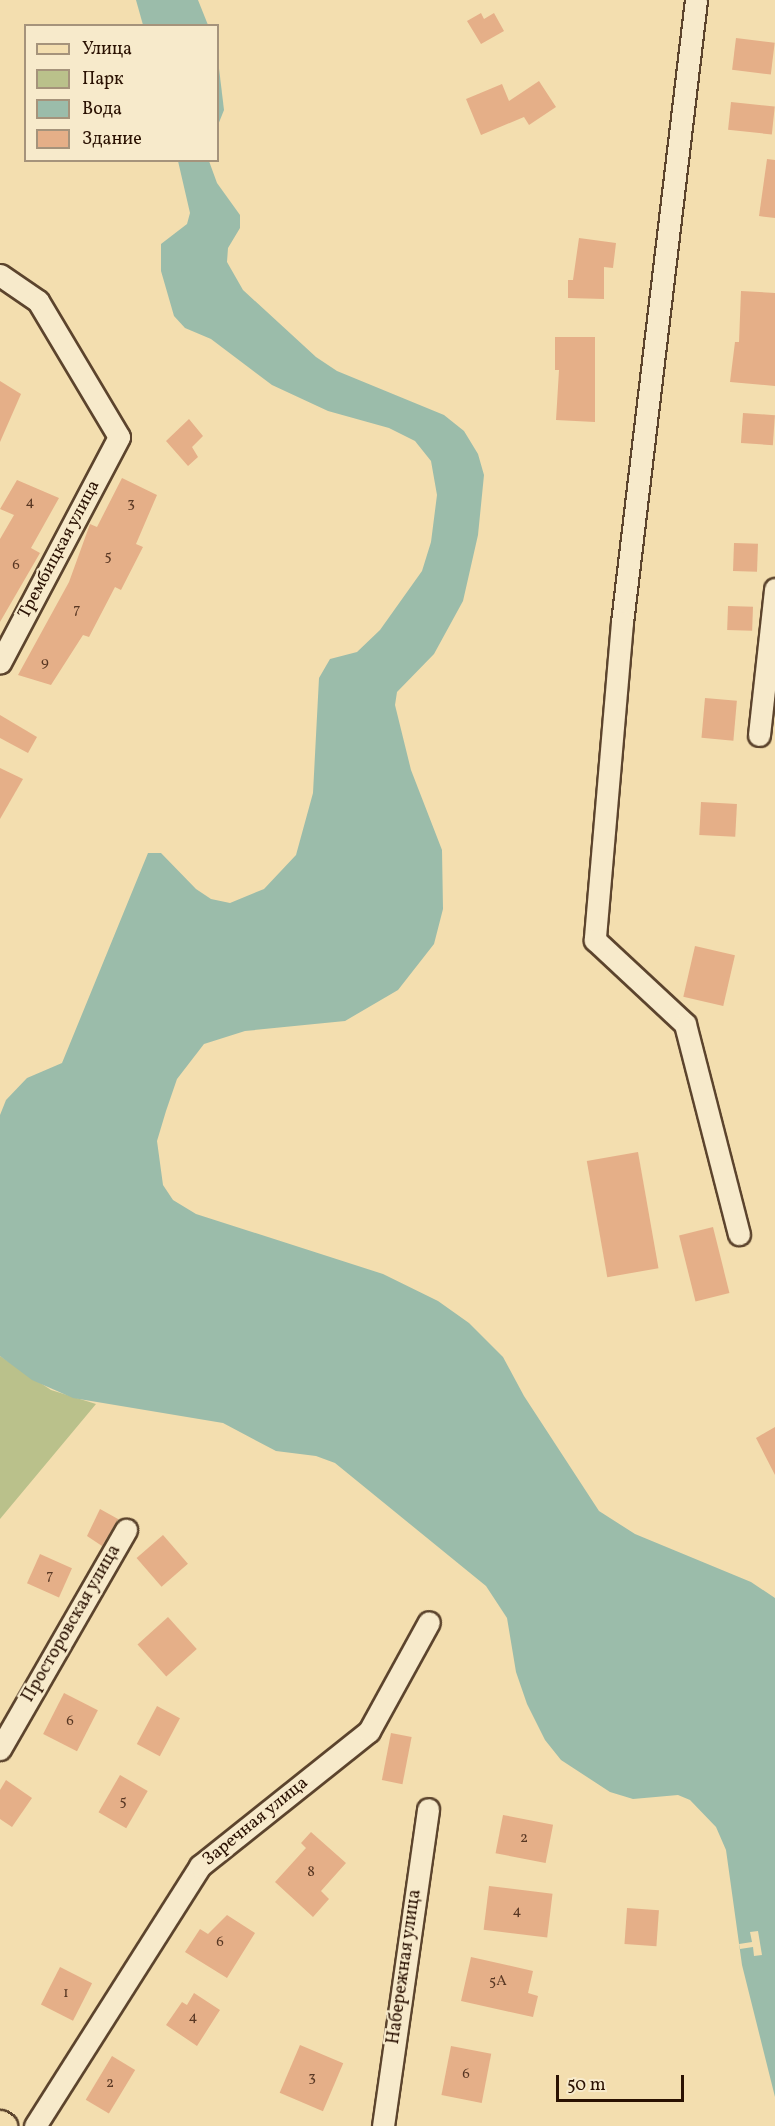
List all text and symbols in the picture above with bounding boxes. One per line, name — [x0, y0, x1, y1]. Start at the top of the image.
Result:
legend — [24, 24, 219, 162]
text: Улица — [82, 37, 132, 62]
text: Парк — [82, 67, 124, 92]
text: Вода — [82, 97, 122, 122]
text: Здание — [82, 127, 142, 152]
street label: Трембицкая улица — [14, 477, 106, 623]
house number: 4 — [26, 494, 34, 512]
house number: 3 — [127, 495, 135, 513]
house number: 5 — [104, 548, 112, 566]
house number: 6 — [12, 557, 20, 575]
house number: 7 — [73, 601, 81, 619]
house number: 9 — [41, 654, 49, 672]
street label: Просторовская улица — [18, 1541, 126, 1707]
house number: 7 — [46, 1567, 54, 1585]
house number: 6 — [66, 1713, 74, 1731]
street label: Заречная улица — [199, 1773, 313, 1871]
house number: 5 — [119, 1793, 127, 1811]
house number: 2 — [520, 1830, 528, 1848]
house number: 8 — [307, 1864, 315, 1882]
street label: Набережная улица — [383, 1888, 427, 2046]
house number: 4 — [513, 1903, 521, 1921]
house number: 6 — [216, 1934, 224, 1952]
house number: 5А — [489, 1973, 507, 1991]
house number: 1 — [63, 1985, 69, 2003]
house number: 4 — [189, 2009, 197, 2027]
scale bar — [559, 2063, 686, 2101]
house number: 6 — [462, 2066, 470, 2084]
house number: 3 — [308, 2069, 316, 2087]
text: 50 m — [567, 2073, 606, 2098]
house number: 2 — [106, 2075, 114, 2093]

